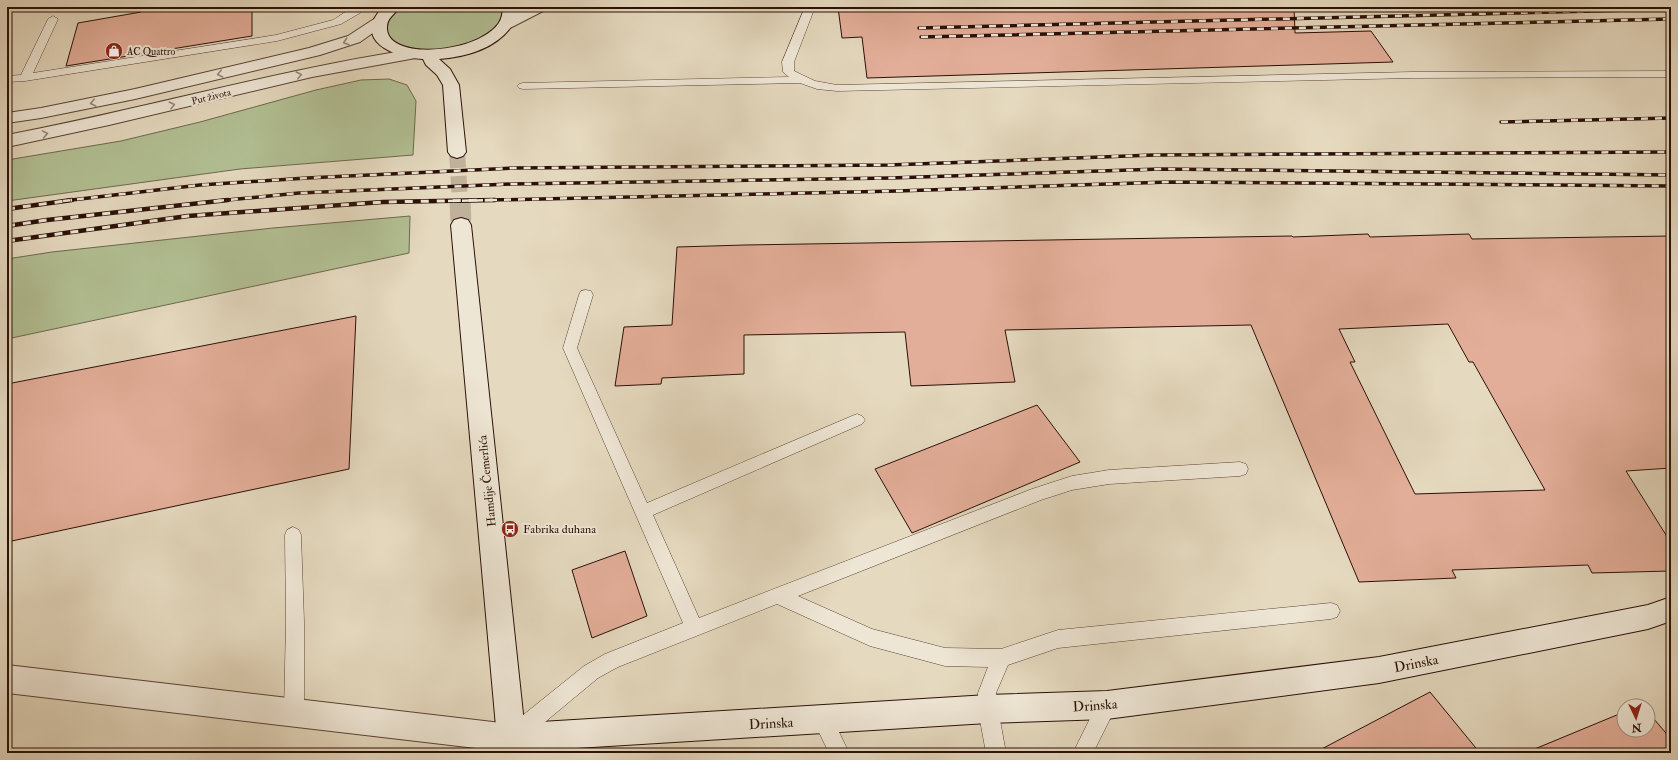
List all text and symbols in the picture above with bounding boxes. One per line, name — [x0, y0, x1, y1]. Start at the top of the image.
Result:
one-way arrow — [342, 37, 349, 45]
shop icon: AC Quattro — [104, 41, 124, 61]
place label: AC Quattro — [126, 46, 176, 58]
one-way arrow — [217, 69, 224, 78]
one-way arrow — [295, 71, 302, 80]
street label: Put života — [190, 86, 233, 108]
one-way arrow — [90, 98, 96, 106]
one-way arrow — [169, 102, 175, 110]
one-way arrow — [42, 130, 49, 139]
street label: Hamdije Čemerlića — [475, 433, 500, 527]
bus stop icon: Fabrika duhana — [500, 519, 520, 539]
place label: Fabrika duhana — [523, 522, 597, 537]
street label: Drinska — [1393, 651, 1440, 676]
street label: Drinska — [1072, 695, 1118, 716]
north arrow — [1616, 698, 1656, 738]
street label: Drinska — [748, 714, 794, 733]
text: N — [1630, 721, 1643, 734]

